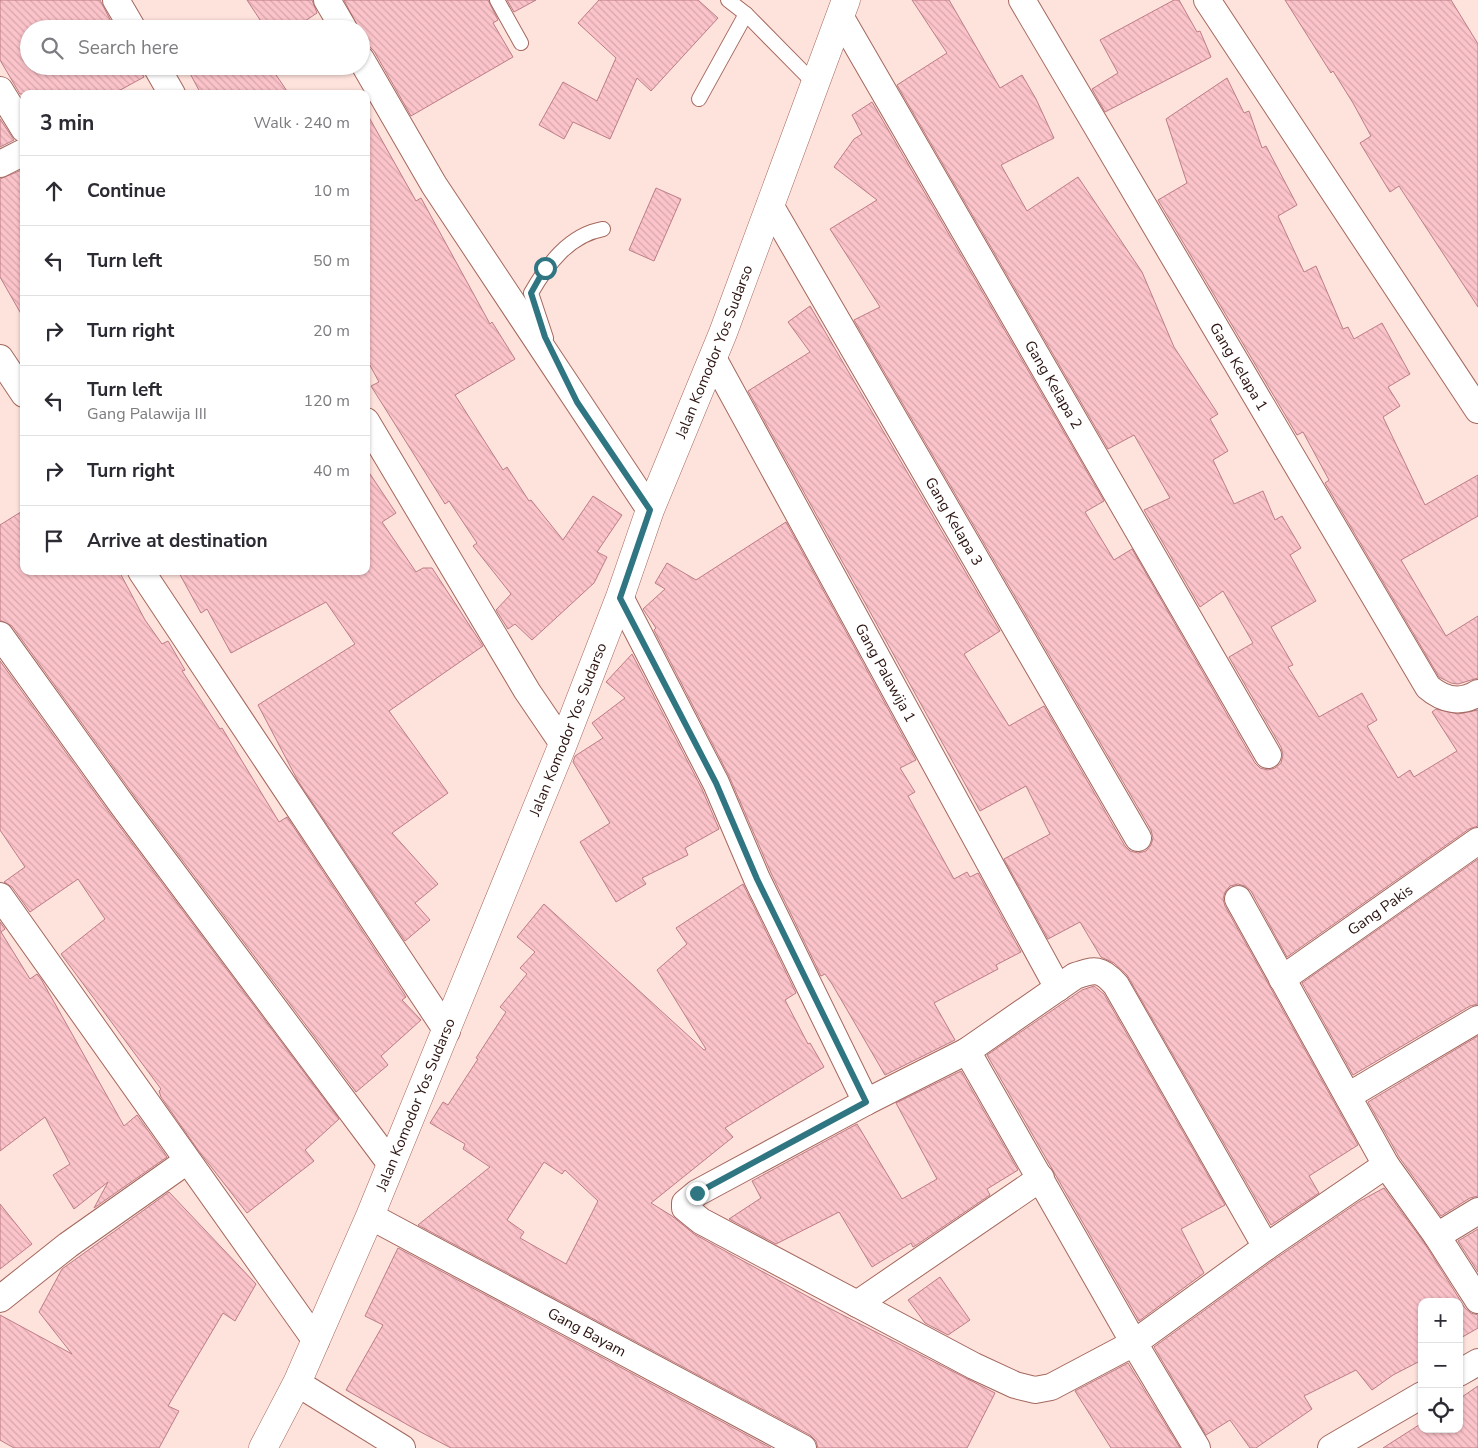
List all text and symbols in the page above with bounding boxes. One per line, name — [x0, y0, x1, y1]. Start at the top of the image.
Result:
search box — [20, 20, 370, 75]
icon: search — [38, 34, 66, 62]
text: Search here — [78, 35, 179, 61]
text: 3 min — [40, 109, 94, 137]
text: Walk · 240 m — [254, 112, 350, 134]
icon: ahead — [40, 177, 68, 205]
text: Continue — [87, 178, 166, 204]
text: 10 m — [313, 180, 350, 202]
icon: left — [40, 247, 68, 275]
text: Turn left — [87, 248, 162, 274]
text: 50 m — [313, 250, 350, 272]
route start — [534, 257, 557, 280]
street label: Jalan Komodor Yos Sudarso — [670, 262, 757, 442]
icon: right — [40, 317, 68, 345]
text: Turn right — [87, 318, 174, 344]
street label: Gang Kelapa 1 — [1205, 319, 1273, 415]
text: 20 m — [313, 320, 350, 342]
street label: Gang Kelapa 2 — [1020, 337, 1087, 433]
text: Turn left — [87, 377, 162, 403]
icon: left — [40, 387, 68, 415]
text: 120 m — [303, 390, 350, 412]
text: Gang Palawija III — [87, 403, 207, 425]
icon: right — [40, 457, 68, 485]
text: Turn right — [87, 458, 174, 484]
text: 40 m — [313, 460, 350, 482]
street label: Gang Kelapa 3 — [920, 474, 988, 569]
icon: arrive — [40, 527, 68, 555]
text: Arrive at destination — [87, 528, 268, 554]
street label: Gang Palawija 1 — [850, 620, 921, 726]
street label: Jalan Komodor Yos Sudarso — [524, 640, 611, 820]
street label: Gang Pakis — [1344, 880, 1417, 940]
street label: Jalan Komodor Yos Sudarso — [371, 1015, 460, 1195]
route end — [686, 1182, 709, 1205]
map controls — [1418, 1298, 1463, 1433]
button: + — [1418, 1298, 1463, 1343]
street label: Gang Bayam — [544, 1303, 630, 1361]
button: − — [1418, 1343, 1463, 1388]
button: locate — [1418, 1388, 1463, 1433]

